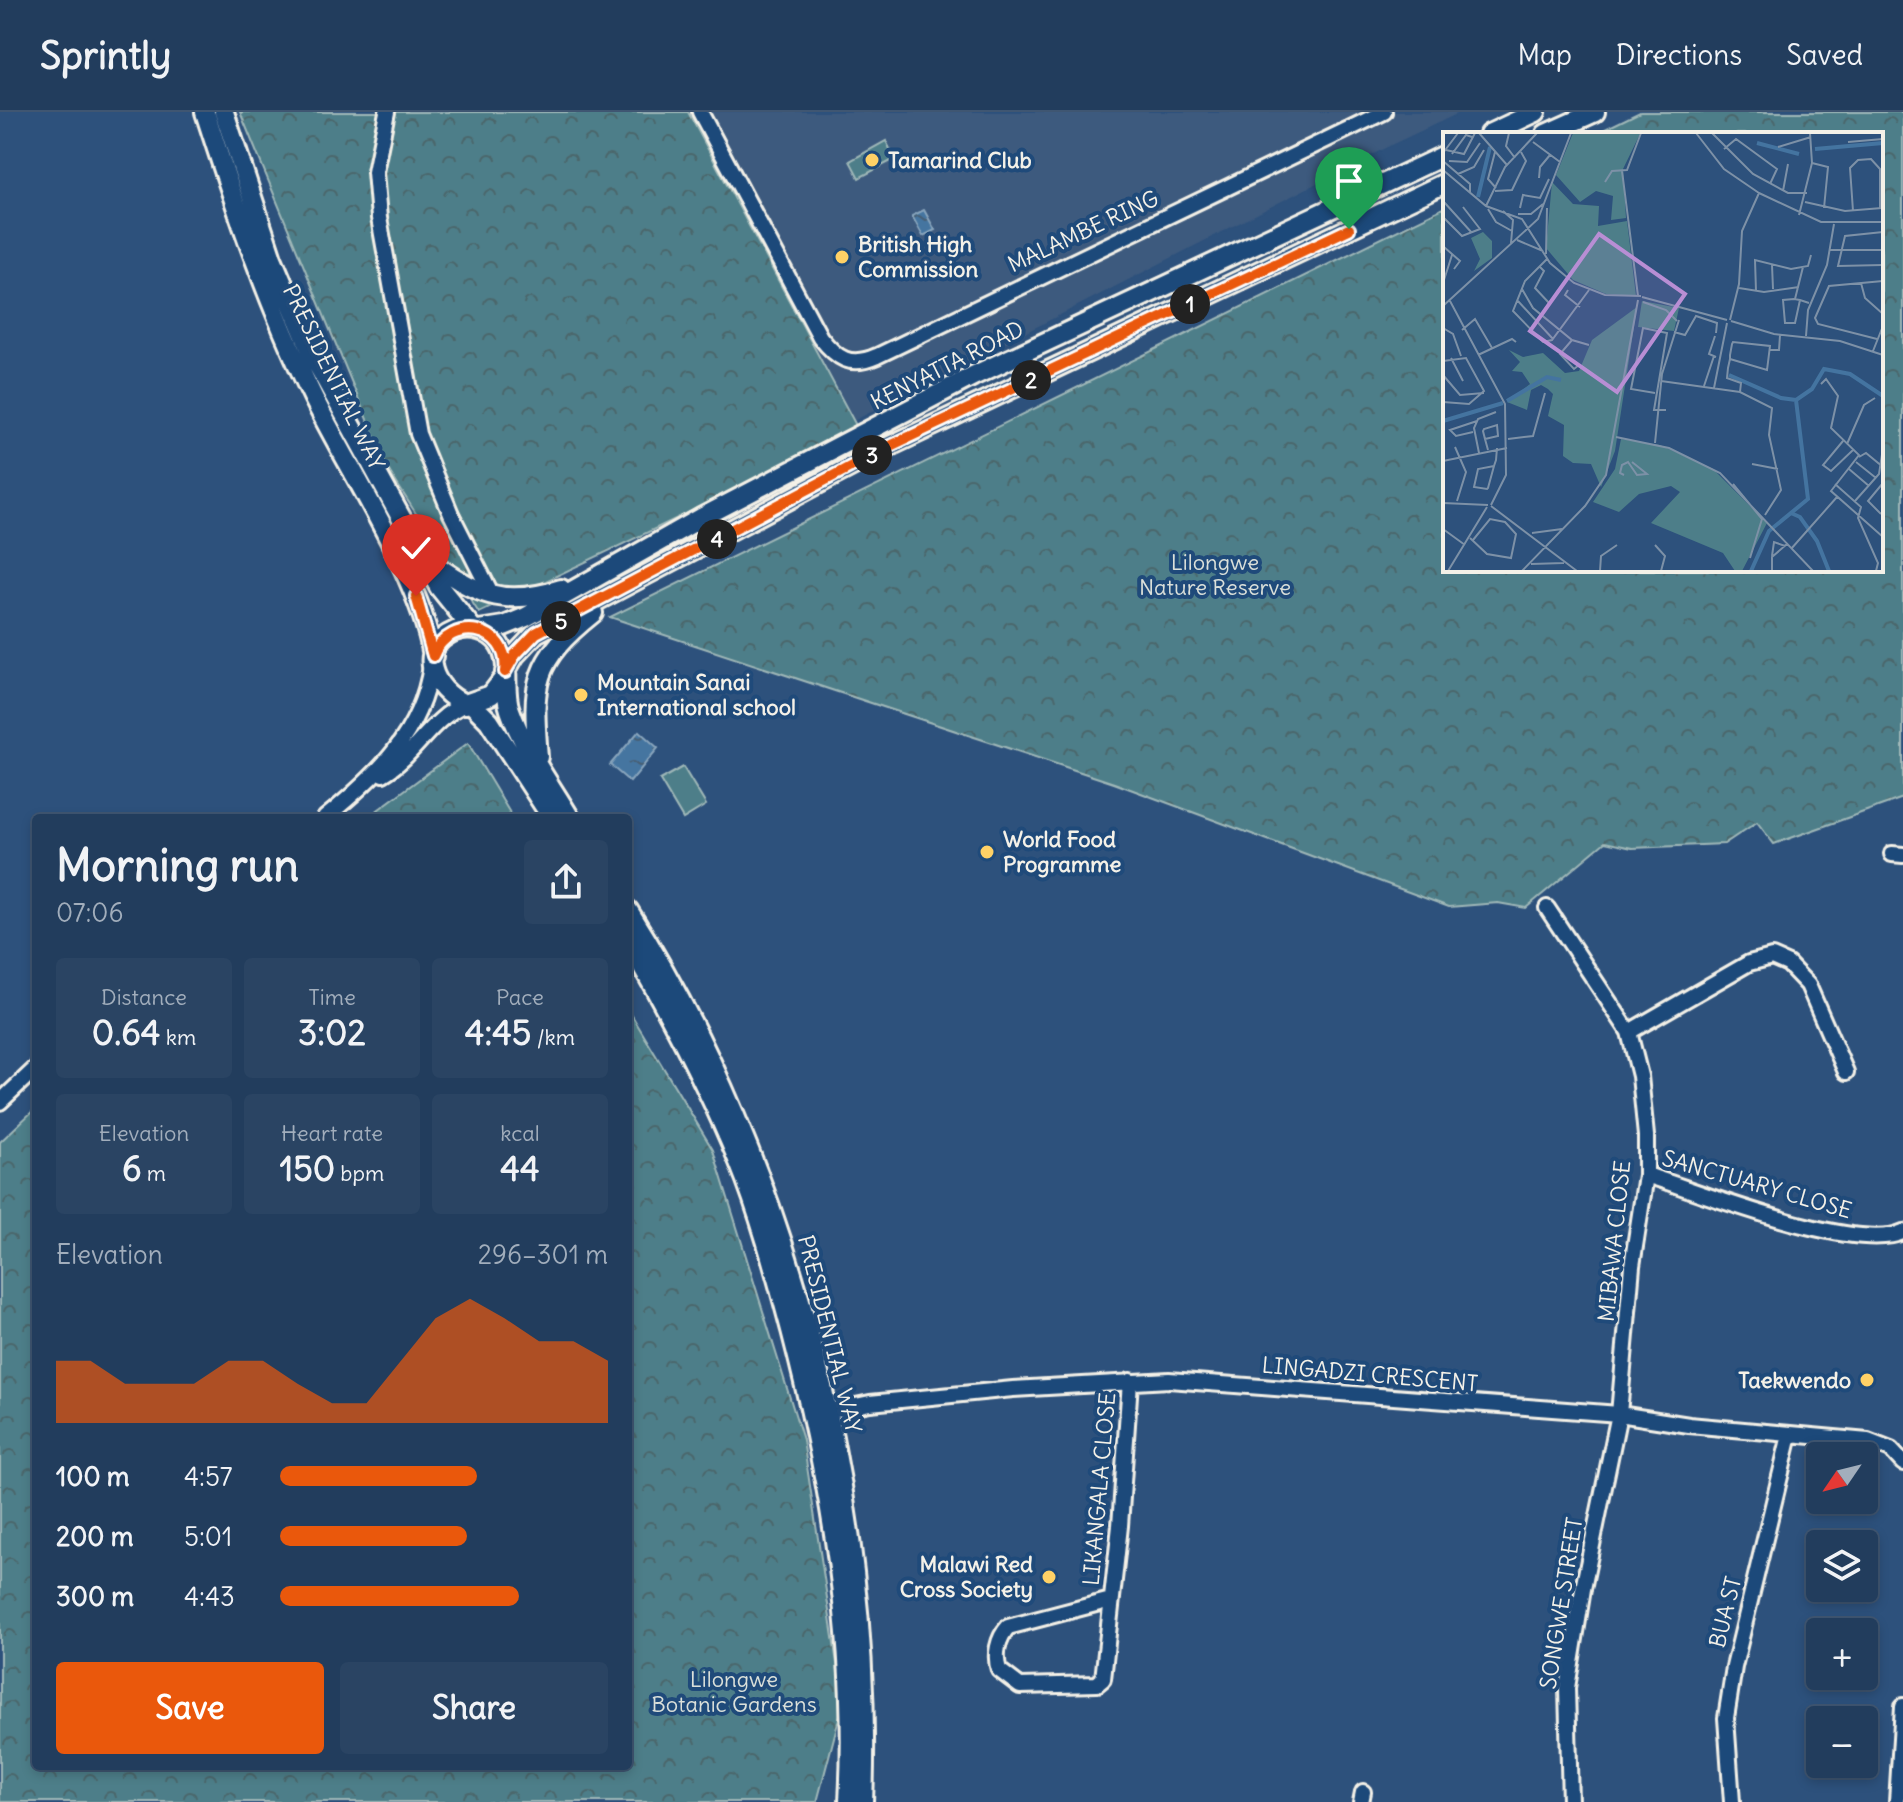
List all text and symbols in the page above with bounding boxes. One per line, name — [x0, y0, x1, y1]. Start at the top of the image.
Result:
text: Sprintly — [40, 32, 171, 79]
text: Map — [1517, 37, 1572, 73]
text: Directions — [1616, 37, 1742, 73]
text: Saved — [1786, 37, 1863, 73]
inset map — [1443, 132, 1883, 572]
place label: Tamarind Club — [888, 146, 1032, 174]
pin — [1315, 147, 1383, 229]
marker: Tamarind Club — [863, 151, 881, 169]
icon: arrive — [1327, 159, 1371, 203]
street label: MALAMBE RING — [1003, 184, 1163, 278]
place label: British High Commission — [858, 230, 978, 283]
marker: British High Commission — [833, 248, 851, 266]
street label: PRESIDENTIAL WAY — [277, 280, 391, 474]
pin: 1 — [1170, 284, 1210, 324]
text: 1 — [1186, 290, 1194, 318]
street label: KENYATTA ROAD — [866, 314, 1028, 416]
pin: 2 — [1011, 360, 1051, 400]
text: 2 — [1025, 366, 1037, 394]
pin: 3 — [852, 435, 892, 475]
text: 3 — [866, 441, 878, 469]
pin — [382, 514, 450, 596]
pin: 4 — [697, 519, 737, 559]
text: 4 — [711, 525, 723, 553]
icon: check — [394, 526, 438, 570]
park label: Lilongwe Nature Reserve — [1139, 548, 1291, 601]
pin: 5 — [541, 601, 581, 641]
text: 5 — [555, 607, 567, 635]
place label: Mountain Sanai International school — [597, 668, 796, 721]
marker: Mountain Sanai International school — [572, 686, 590, 704]
place label: World Food Programme — [1003, 825, 1122, 878]
text: Morning run — [56, 838, 299, 893]
button: share — [524, 840, 608, 924]
marker: World Food Programme — [978, 843, 996, 861]
text: 07:06 — [56, 896, 123, 929]
text: Distance — [101, 983, 187, 1011]
text: Time — [308, 983, 356, 1011]
text: Pace — [496, 983, 544, 1011]
text: 0.64 — [92, 1011, 160, 1054]
text: 3:02 — [298, 1011, 366, 1054]
text: 4:45 — [465, 1011, 531, 1054]
text: km — [160, 1023, 196, 1051]
text: /km — [531, 1023, 575, 1051]
text: Elevation — [99, 1119, 189, 1147]
text: Heart rate — [281, 1119, 383, 1147]
text: kcal — [500, 1119, 540, 1147]
street label: SANCTUARY CLOSE — [1659, 1144, 1855, 1224]
text: 6 — [122, 1147, 142, 1190]
text: 150 — [280, 1147, 335, 1190]
text: 44 — [500, 1147, 540, 1190]
text: m — [142, 1159, 166, 1187]
text: bpm — [335, 1159, 384, 1187]
street label: MIBAWA CLOSE — [1592, 1159, 1636, 1323]
street label: PRESIDENTIAL WAY — [792, 1232, 868, 1436]
text: Elevation — [56, 1238, 163, 1271]
text: 296–301 m — [478, 1238, 608, 1271]
street label: LINGADZI CRESCENT — [1261, 1351, 1479, 1397]
place label: Taekwendo — [1738, 1366, 1851, 1394]
marker: Taekwendo — [1858, 1371, 1876, 1389]
street label: LIKANGALA CLOSE — [1077, 1391, 1121, 1587]
north arrow — [1806, 1442, 1878, 1514]
map controls — [1806, 1442, 1878, 1778]
text: 100 m — [56, 1460, 130, 1493]
text: 4:57 — [184, 1460, 233, 1493]
street label: SONGWE STREET — [1534, 1515, 1588, 1691]
text: 200 m — [56, 1520, 133, 1553]
text: 5:01 — [184, 1520, 232, 1553]
button: layers — [1806, 1530, 1878, 1602]
place label: Malawi Red Cross Society — [900, 1550, 1033, 1603]
marker: Malawi Red Cross Society — [1040, 1568, 1058, 1586]
street label: BUA ST — [1703, 1573, 1747, 1651]
text: 300 m — [56, 1580, 134, 1613]
text: 4:43 — [184, 1580, 235, 1613]
button: + — [1806, 1618, 1878, 1690]
button: Save — [56, 1662, 324, 1754]
button: Share — [340, 1662, 608, 1754]
park label: Lilongwe Botanic Gardens — [651, 1665, 817, 1718]
button: − — [1806, 1706, 1878, 1778]

